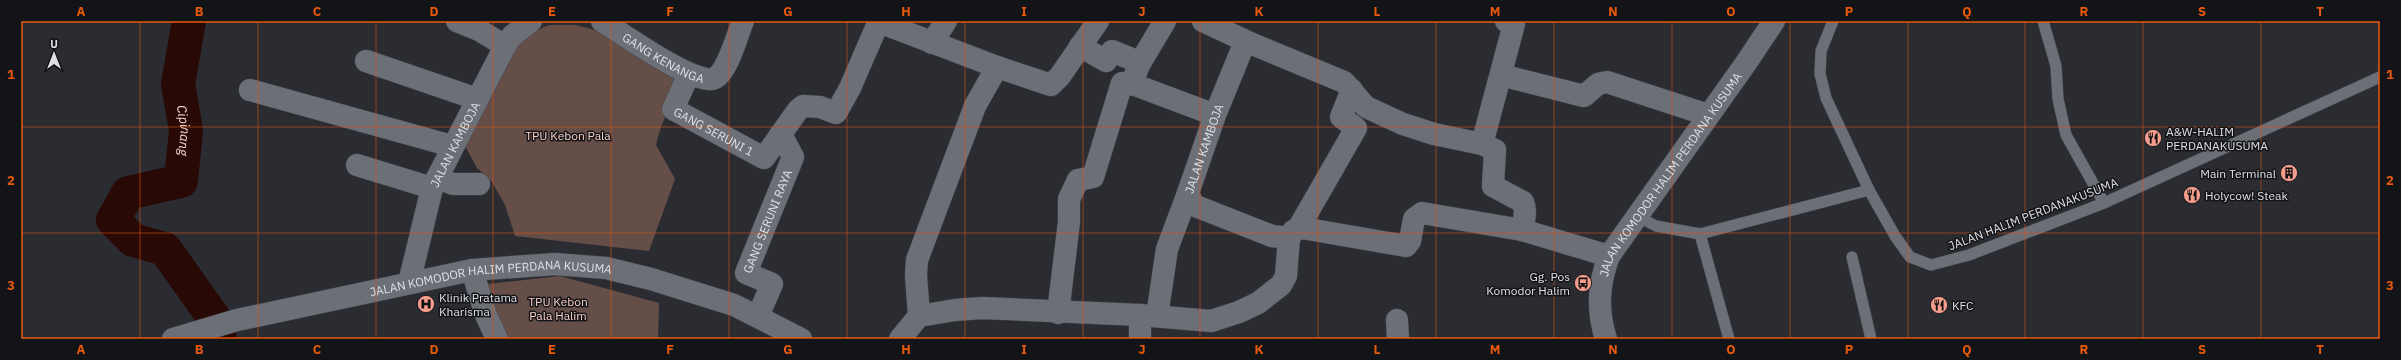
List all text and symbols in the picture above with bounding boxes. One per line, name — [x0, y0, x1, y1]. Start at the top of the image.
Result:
text: A — [77, 3, 86, 20]
text: B — [195, 3, 204, 20]
text: C — [313, 3, 322, 20]
text: D — [429, 3, 439, 20]
text: E — [548, 3, 556, 20]
text: F — [666, 3, 674, 20]
text: G — [783, 3, 793, 20]
text: H — [901, 3, 911, 20]
text: I — [1021, 3, 1027, 20]
text: J — [1138, 3, 1146, 20]
text: K — [1254, 3, 1264, 20]
text: L — [1374, 3, 1381, 20]
text: M — [1490, 3, 1500, 20]
text: N — [1608, 3, 1618, 20]
text: O — [1726, 3, 1736, 20]
text: P — [1845, 3, 1854, 20]
text: Q — [1962, 3, 1972, 20]
text: R — [2080, 3, 2089, 20]
text: S — [2198, 3, 2206, 20]
text: T — [2316, 3, 2324, 20]
street label: GANG KENANGA — [620, 29, 706, 86]
north arrow — [34, 34, 74, 74]
text: U — [50, 37, 58, 51]
text: 1 — [7, 66, 15, 83]
text: 1 — [2386, 66, 2394, 83]
street label: JALAN KOMODOR HALIM PERDANA KUSUMA — [1596, 69, 1745, 278]
street label: JALAN KAMBOJA — [426, 99, 483, 189]
street label: JALAN KAMBOJA — [1181, 101, 1226, 195]
street label: GANG SERUNI 1 — [671, 103, 757, 159]
water label: Cipinang — [173, 104, 195, 158]
place label: A&W-HALIM PERDANAKUSUMA — [2166, 124, 2268, 153]
park label: TPU Kebon Pala — [525, 128, 611, 143]
restaurant icon: A&W-HALIM PERDANAKUSUMA — [2143, 128, 2163, 148]
building icon: Main Terminal — [2279, 163, 2299, 183]
place label: Main Terminal — [2200, 166, 2276, 181]
street label: GANG SERUNI RAYA — [739, 167, 795, 275]
text: 2 — [7, 172, 15, 189]
text: 2 — [2386, 172, 2394, 189]
street label: JALAN HALIM PERDANAKUSUMA — [1946, 175, 2120, 253]
restaurant icon: Holycow! Steak — [2182, 185, 2202, 205]
place label: Holycow! Steak — [2205, 188, 2288, 203]
street label: JALAN KOMODOR HALIM PERDANA KUSUMA — [368, 256, 614, 299]
place label: Gg. Pos Komodor Halim — [1486, 269, 1570, 298]
bus stop icon: Gg. Pos Komodor Halim — [1573, 273, 1593, 293]
text: 3 — [7, 277, 15, 294]
text: 3 — [2386, 277, 2394, 294]
place label: Klinik Pratama Kharisma — [439, 290, 518, 319]
hospital icon: Klinik Pratama Kharisma — [416, 294, 436, 314]
park label: TPU Kebon Pala Halim — [528, 294, 588, 323]
restaurant icon: KFC — [1929, 295, 1949, 315]
place label: KFC — [1952, 298, 1974, 313]
text: A — [77, 341, 86, 358]
text: B — [195, 341, 204, 358]
text: C — [313, 341, 322, 358]
text: D — [429, 341, 439, 358]
text: E — [548, 341, 556, 358]
text: F — [666, 341, 674, 358]
text: G — [783, 341, 793, 358]
text: H — [901, 341, 911, 358]
text: I — [1021, 341, 1027, 358]
text: J — [1138, 341, 1146, 358]
text: K — [1254, 341, 1264, 358]
text: L — [1374, 341, 1381, 358]
text: M — [1490, 341, 1500, 358]
text: N — [1608, 341, 1618, 358]
text: O — [1726, 341, 1736, 358]
text: P — [1845, 341, 1854, 358]
text: Q — [1962, 341, 1972, 358]
text: R — [2080, 341, 2089, 358]
text: S — [2198, 341, 2206, 358]
text: T — [2316, 341, 2324, 358]

